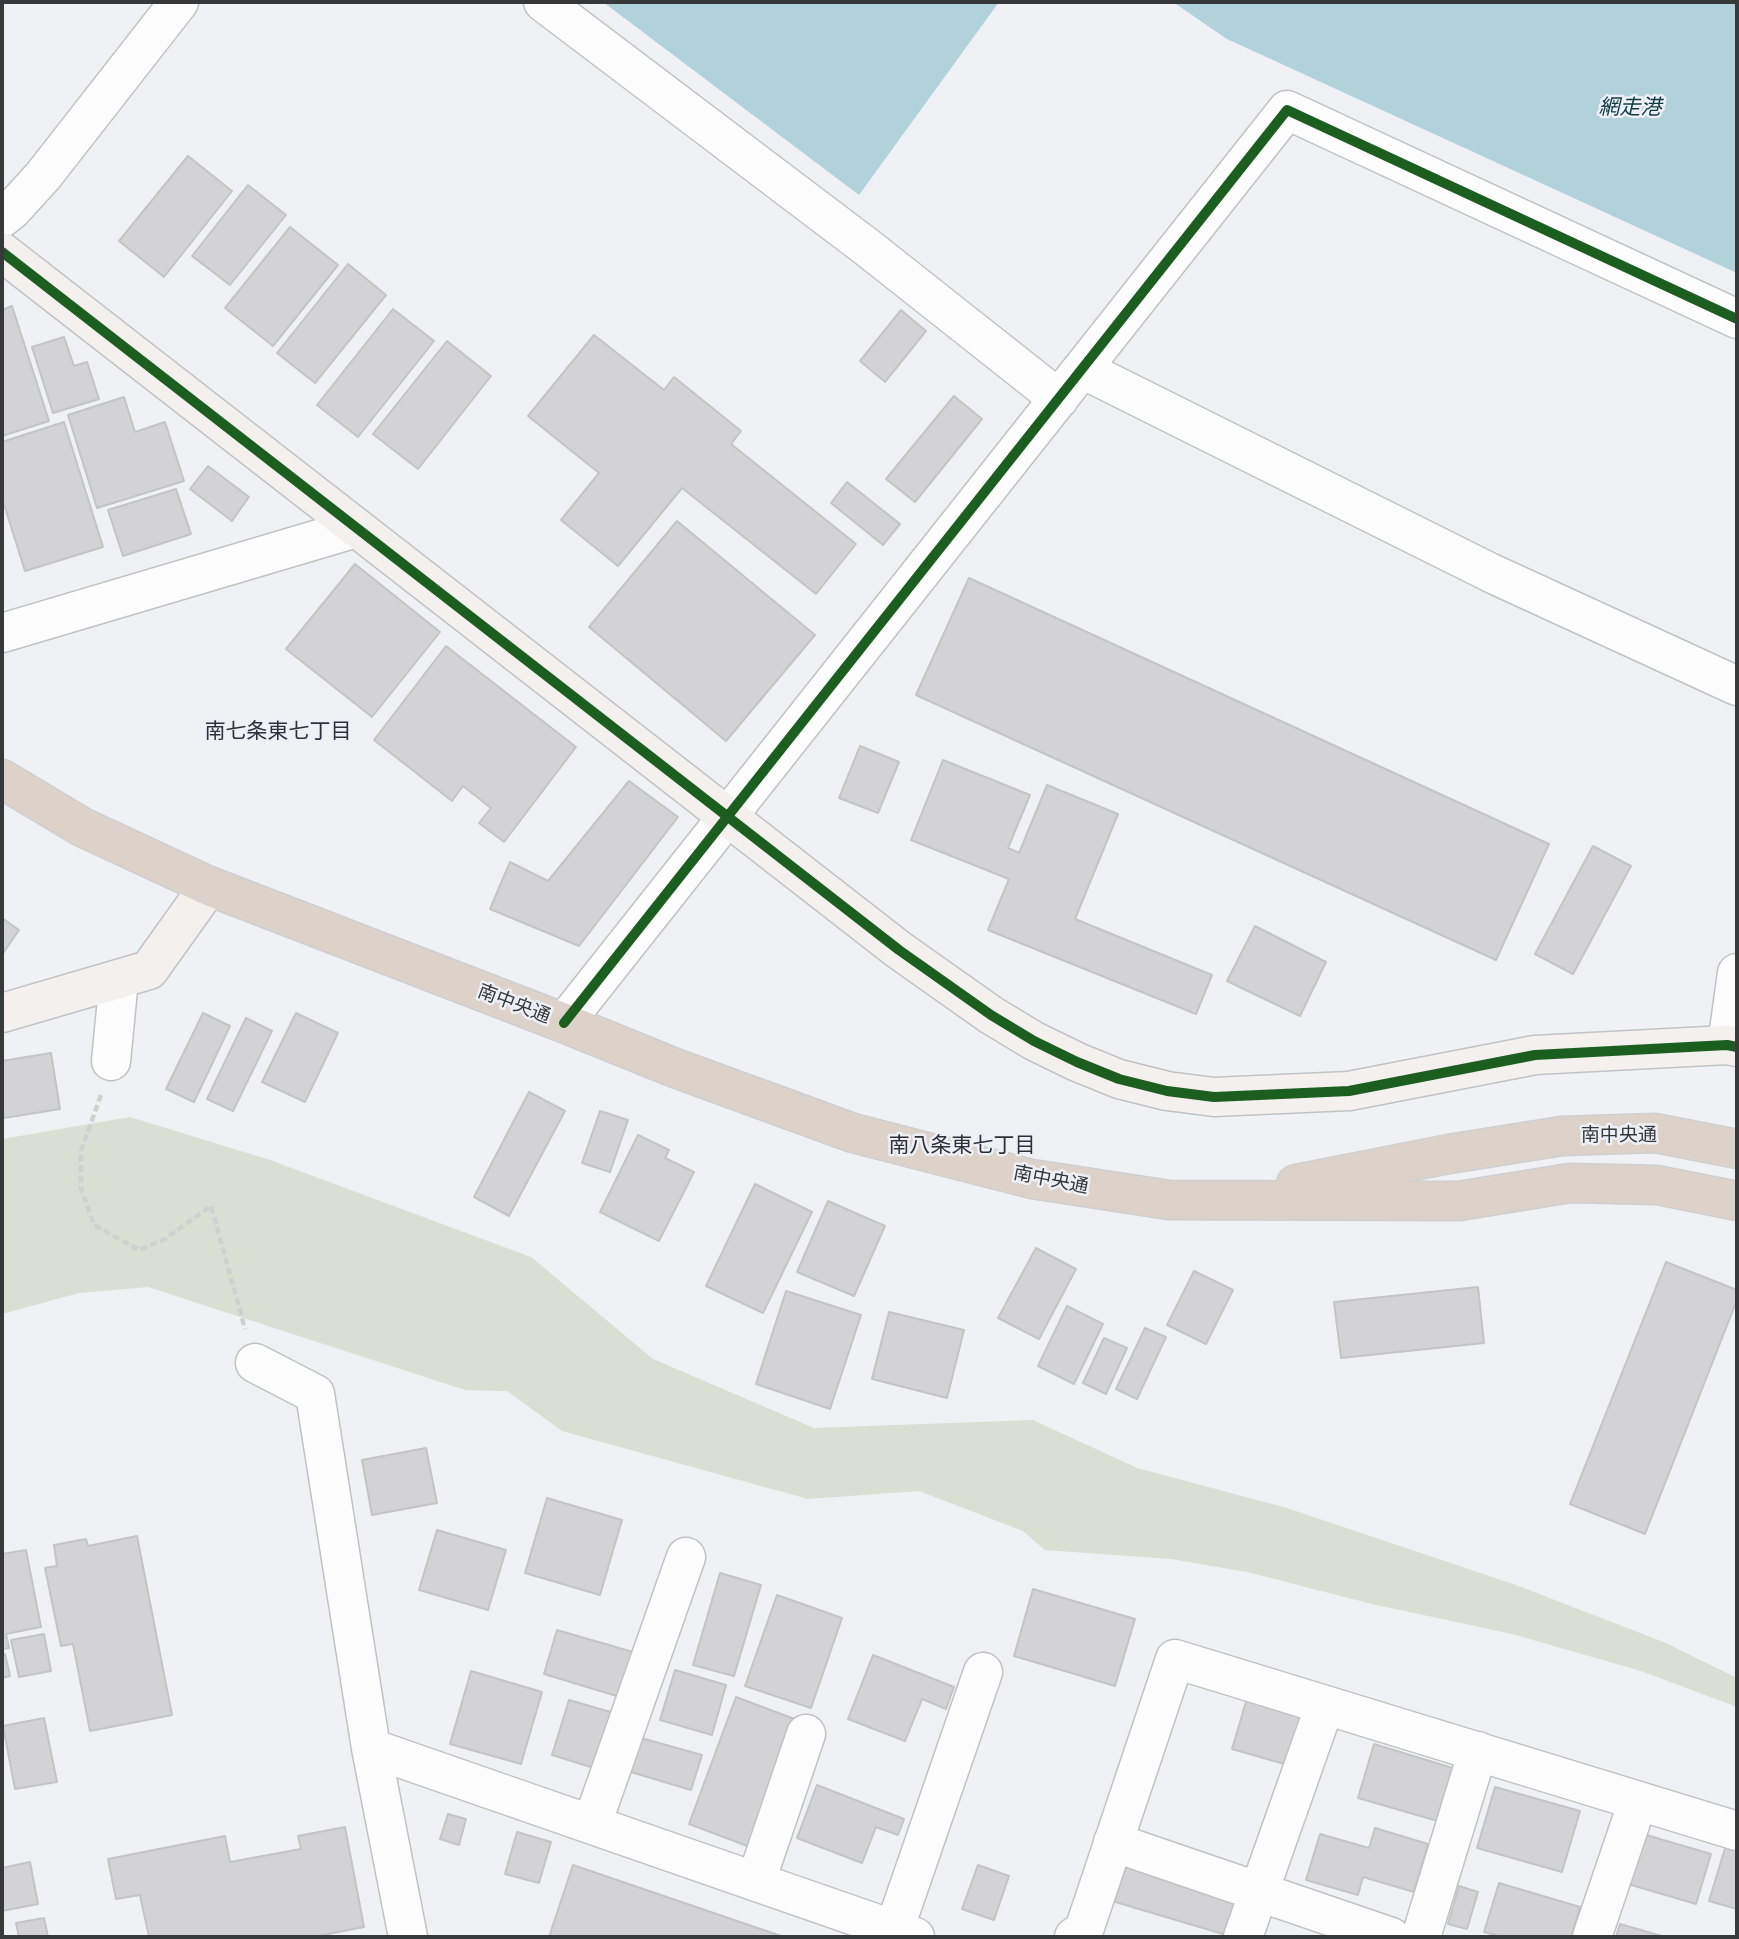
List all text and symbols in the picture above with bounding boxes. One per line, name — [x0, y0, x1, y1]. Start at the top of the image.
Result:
water label: 網走港 — [1599, 95, 1661, 121]
district label: 南七条東七丁目 — [205, 719, 351, 745]
street label: 南中央通 — [474, 980, 554, 1028]
street label: 南中央通 — [1581, 1124, 1657, 1146]
district label: 南八条東七丁目 — [889, 1133, 1035, 1159]
street label: 南中央通 — [1012, 1162, 1090, 1198]

